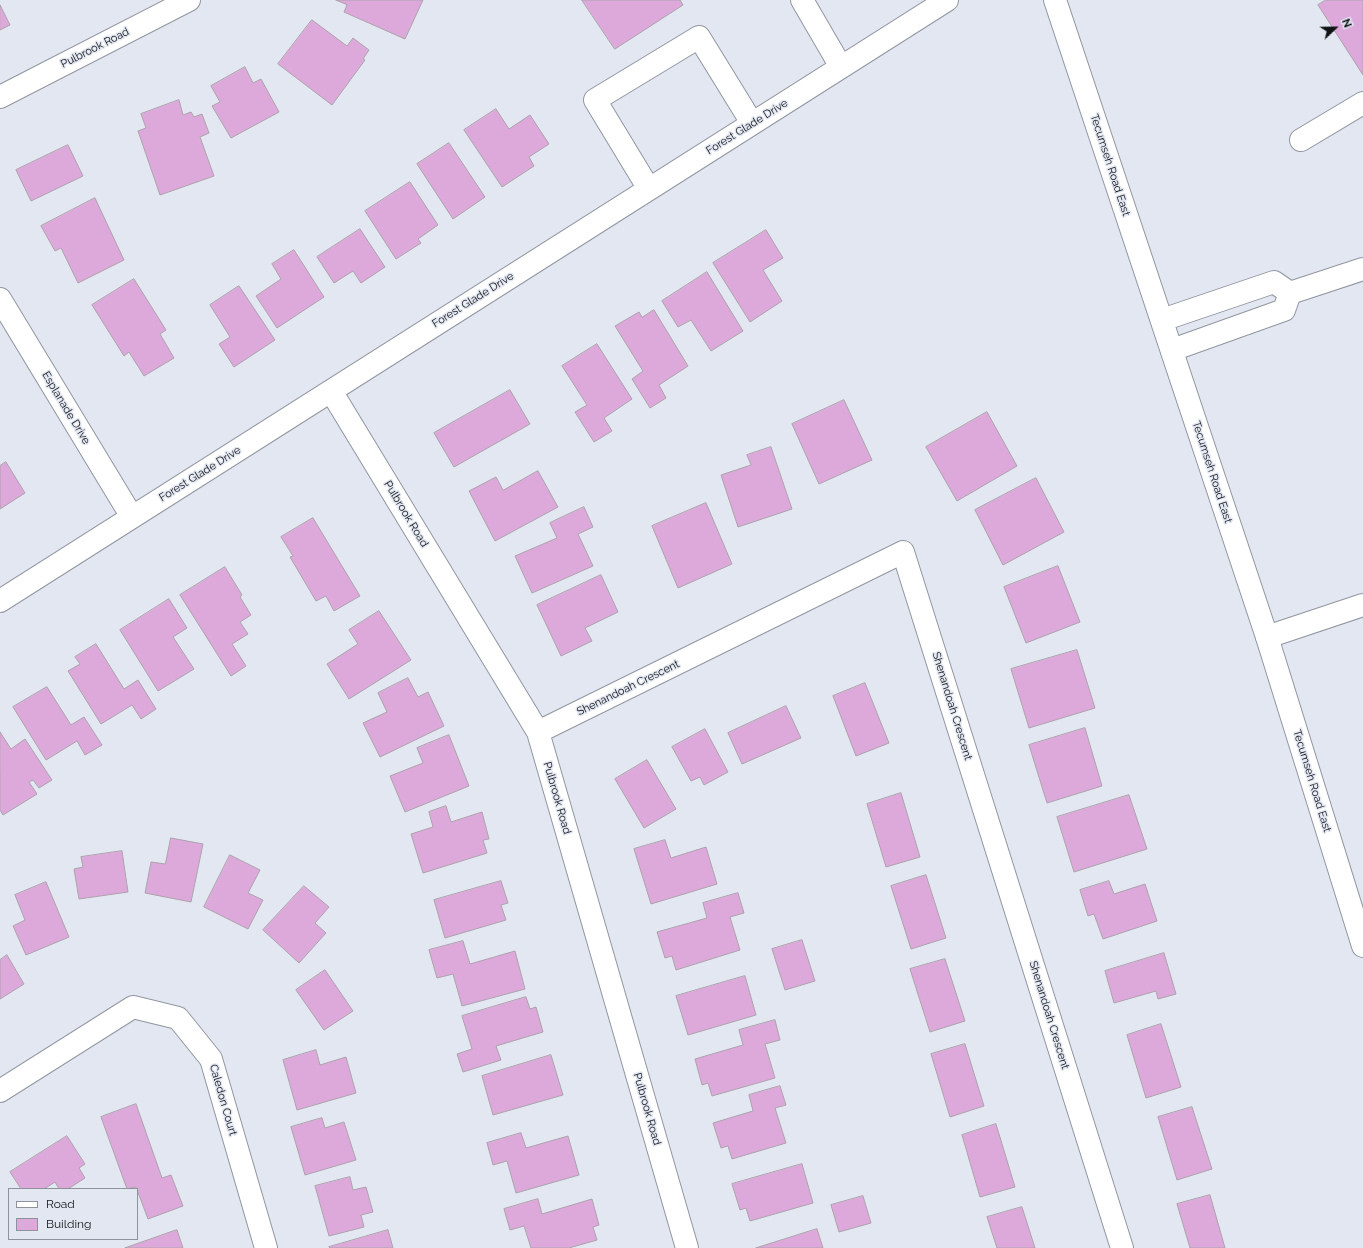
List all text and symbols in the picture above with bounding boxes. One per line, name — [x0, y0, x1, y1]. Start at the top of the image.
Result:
north arrow — [1315, 8, 1355, 48]
text: N — [1339, 17, 1354, 30]
street label: Pulbrook Road — [59, 25, 131, 71]
street label: Forest Glade Drive — [704, 97, 790, 157]
street label: Tecumseh Road East — [1087, 112, 1133, 218]
street label: Forest Glade Drive — [430, 270, 516, 330]
street label: Esplanade Drive — [39, 369, 93, 447]
street label: Tecumseh Road East — [1189, 419, 1235, 525]
street label: Forest Glade Drive — [157, 444, 243, 504]
street label: Pulbrook Road — [381, 478, 431, 550]
street label: Shenandoah Crescent — [929, 650, 975, 762]
street label: Shenandoah Crescent — [575, 657, 681, 719]
street label: Tecumseh Road East — [1290, 728, 1334, 834]
street label: Pulbrook Road — [540, 760, 574, 836]
street label: Shenandoah Crescent — [1026, 959, 1072, 1071]
street label: Caledon Court — [206, 1063, 240, 1137]
street label: Pulbrook Road — [630, 1071, 664, 1147]
legend — [8, 1188, 138, 1240]
text: Road — [46, 1197, 75, 1211]
text: Building — [46, 1217, 92, 1231]

